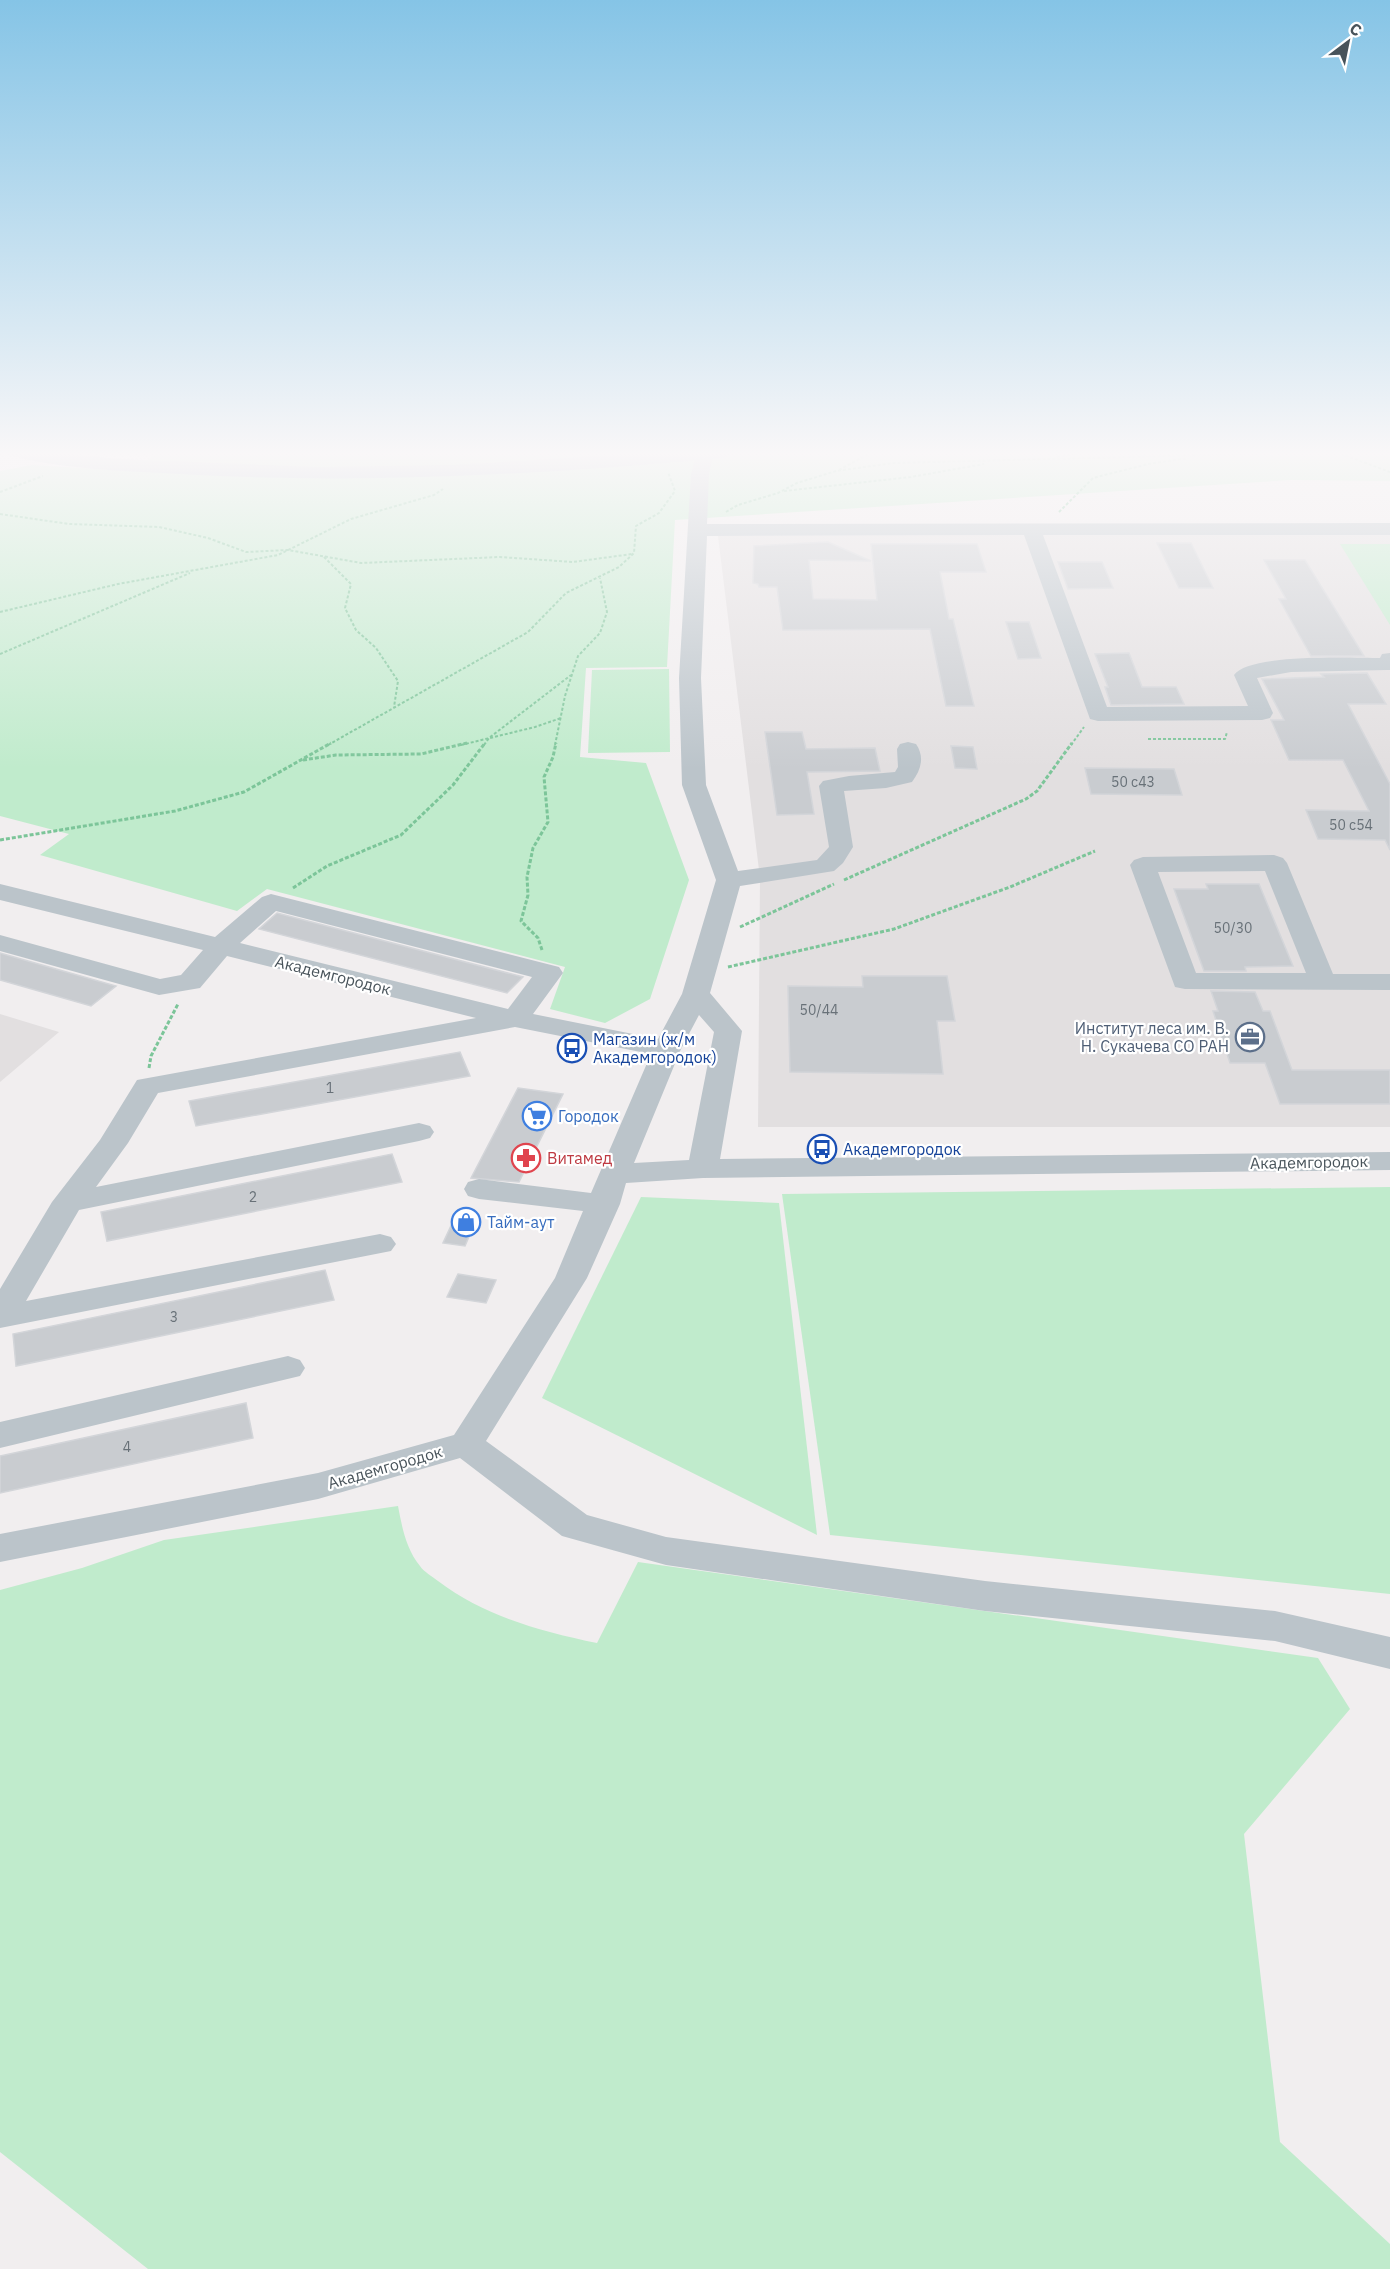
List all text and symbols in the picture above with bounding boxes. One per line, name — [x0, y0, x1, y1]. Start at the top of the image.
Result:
north arrow — [1318, 12, 1378, 72]
text: С — [1346, 18, 1366, 41]
house number: 50 с43 — [1111, 773, 1155, 791]
house number: 50 с54 — [1329, 816, 1373, 834]
house number: 50/30 — [1214, 919, 1252, 937]
street label: Академгородок — [273, 951, 393, 999]
house number: 50/44 — [800, 1001, 838, 1019]
place label: Институт леса им. В. Н. Сукачева СО РАН — [1075, 1018, 1229, 1056]
office icon: Институт леса им. В. Н. Сукачева СО РАН — [1234, 1021, 1266, 1053]
place label: Магазин (ж/м Академгородок) — [593, 1029, 717, 1067]
bus stop icon: Магазин (ж/м Академгородок) — [556, 1032, 588, 1064]
house number: 1 — [326, 1079, 334, 1097]
supermarket icon: Городок — [521, 1100, 553, 1132]
place label: Городок — [558, 1106, 619, 1126]
bus stop icon: Академгородок — [806, 1133, 838, 1165]
place label: Академгородок — [843, 1139, 962, 1159]
pharmacy icon: Витамед — [510, 1142, 542, 1174]
place label: Витамед — [547, 1148, 613, 1168]
street label: Академгородок — [1250, 1151, 1369, 1173]
house number: 2 — [249, 1188, 257, 1206]
shop icon: Тайм-аут — [450, 1206, 482, 1238]
place label: Тайм-аут — [487, 1212, 555, 1232]
house number: 3 — [170, 1308, 178, 1326]
house number: 4 — [123, 1438, 131, 1456]
street label: Академгородок — [325, 1441, 445, 1493]

